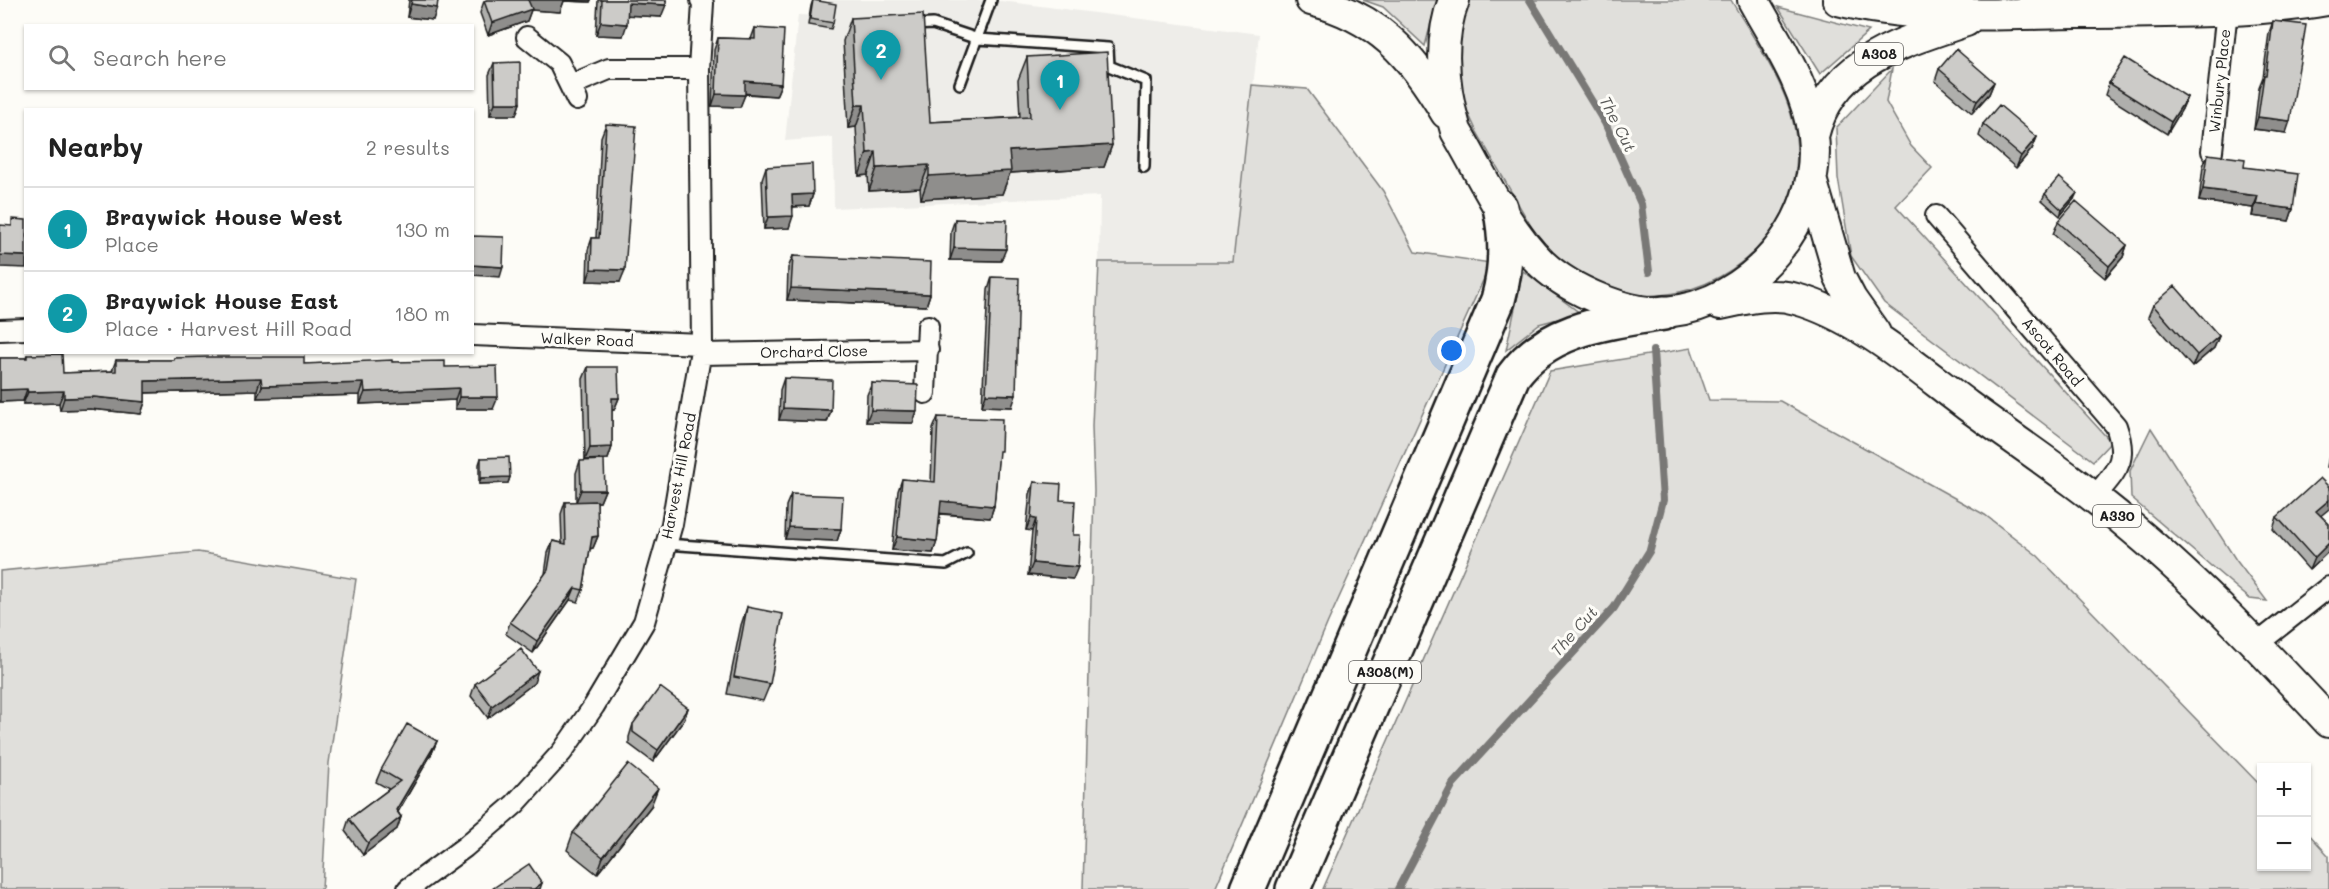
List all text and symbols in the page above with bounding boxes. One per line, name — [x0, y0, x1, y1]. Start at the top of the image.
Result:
search box — [24, 24, 474, 90]
street label: Winbury Place — [2204, 28, 2234, 134]
pin: 2 — [862, 31, 900, 80]
icon: search — [45, 41, 78, 74]
text: Search here — [93, 43, 227, 72]
road number: A308 — [1855, 43, 1903, 65]
pin: 1 — [1040, 60, 1080, 110]
water label: The Cut — [1595, 92, 1641, 155]
text: Nearby — [48, 130, 143, 164]
text: 2 results — [366, 134, 450, 160]
text: Braywick House West — [105, 202, 343, 231]
text: 1 — [63, 216, 72, 242]
text: 130 m — [395, 216, 450, 242]
text: Place — [105, 231, 159, 257]
text: Braywick House East — [105, 286, 338, 315]
text: 2 — [62, 300, 73, 326]
text: 180 m — [394, 300, 450, 326]
street label: Ascot Road — [2018, 313, 2087, 390]
text: Place · Harvest Hill Road — [105, 315, 352, 341]
street label: Walker Road — [540, 327, 634, 351]
your location — [1437, 336, 1466, 365]
street label: Orchard Close — [760, 340, 868, 362]
street label: Harvest Hill Road — [656, 411, 700, 541]
road number: A330 — [2093, 505, 2141, 527]
water label: The Cut — [1546, 601, 1602, 660]
road number: A308(M) — [1349, 661, 1421, 683]
map controls — [2257, 763, 2311, 871]
button: + — [2257, 763, 2311, 817]
button: − — [2257, 817, 2311, 871]

